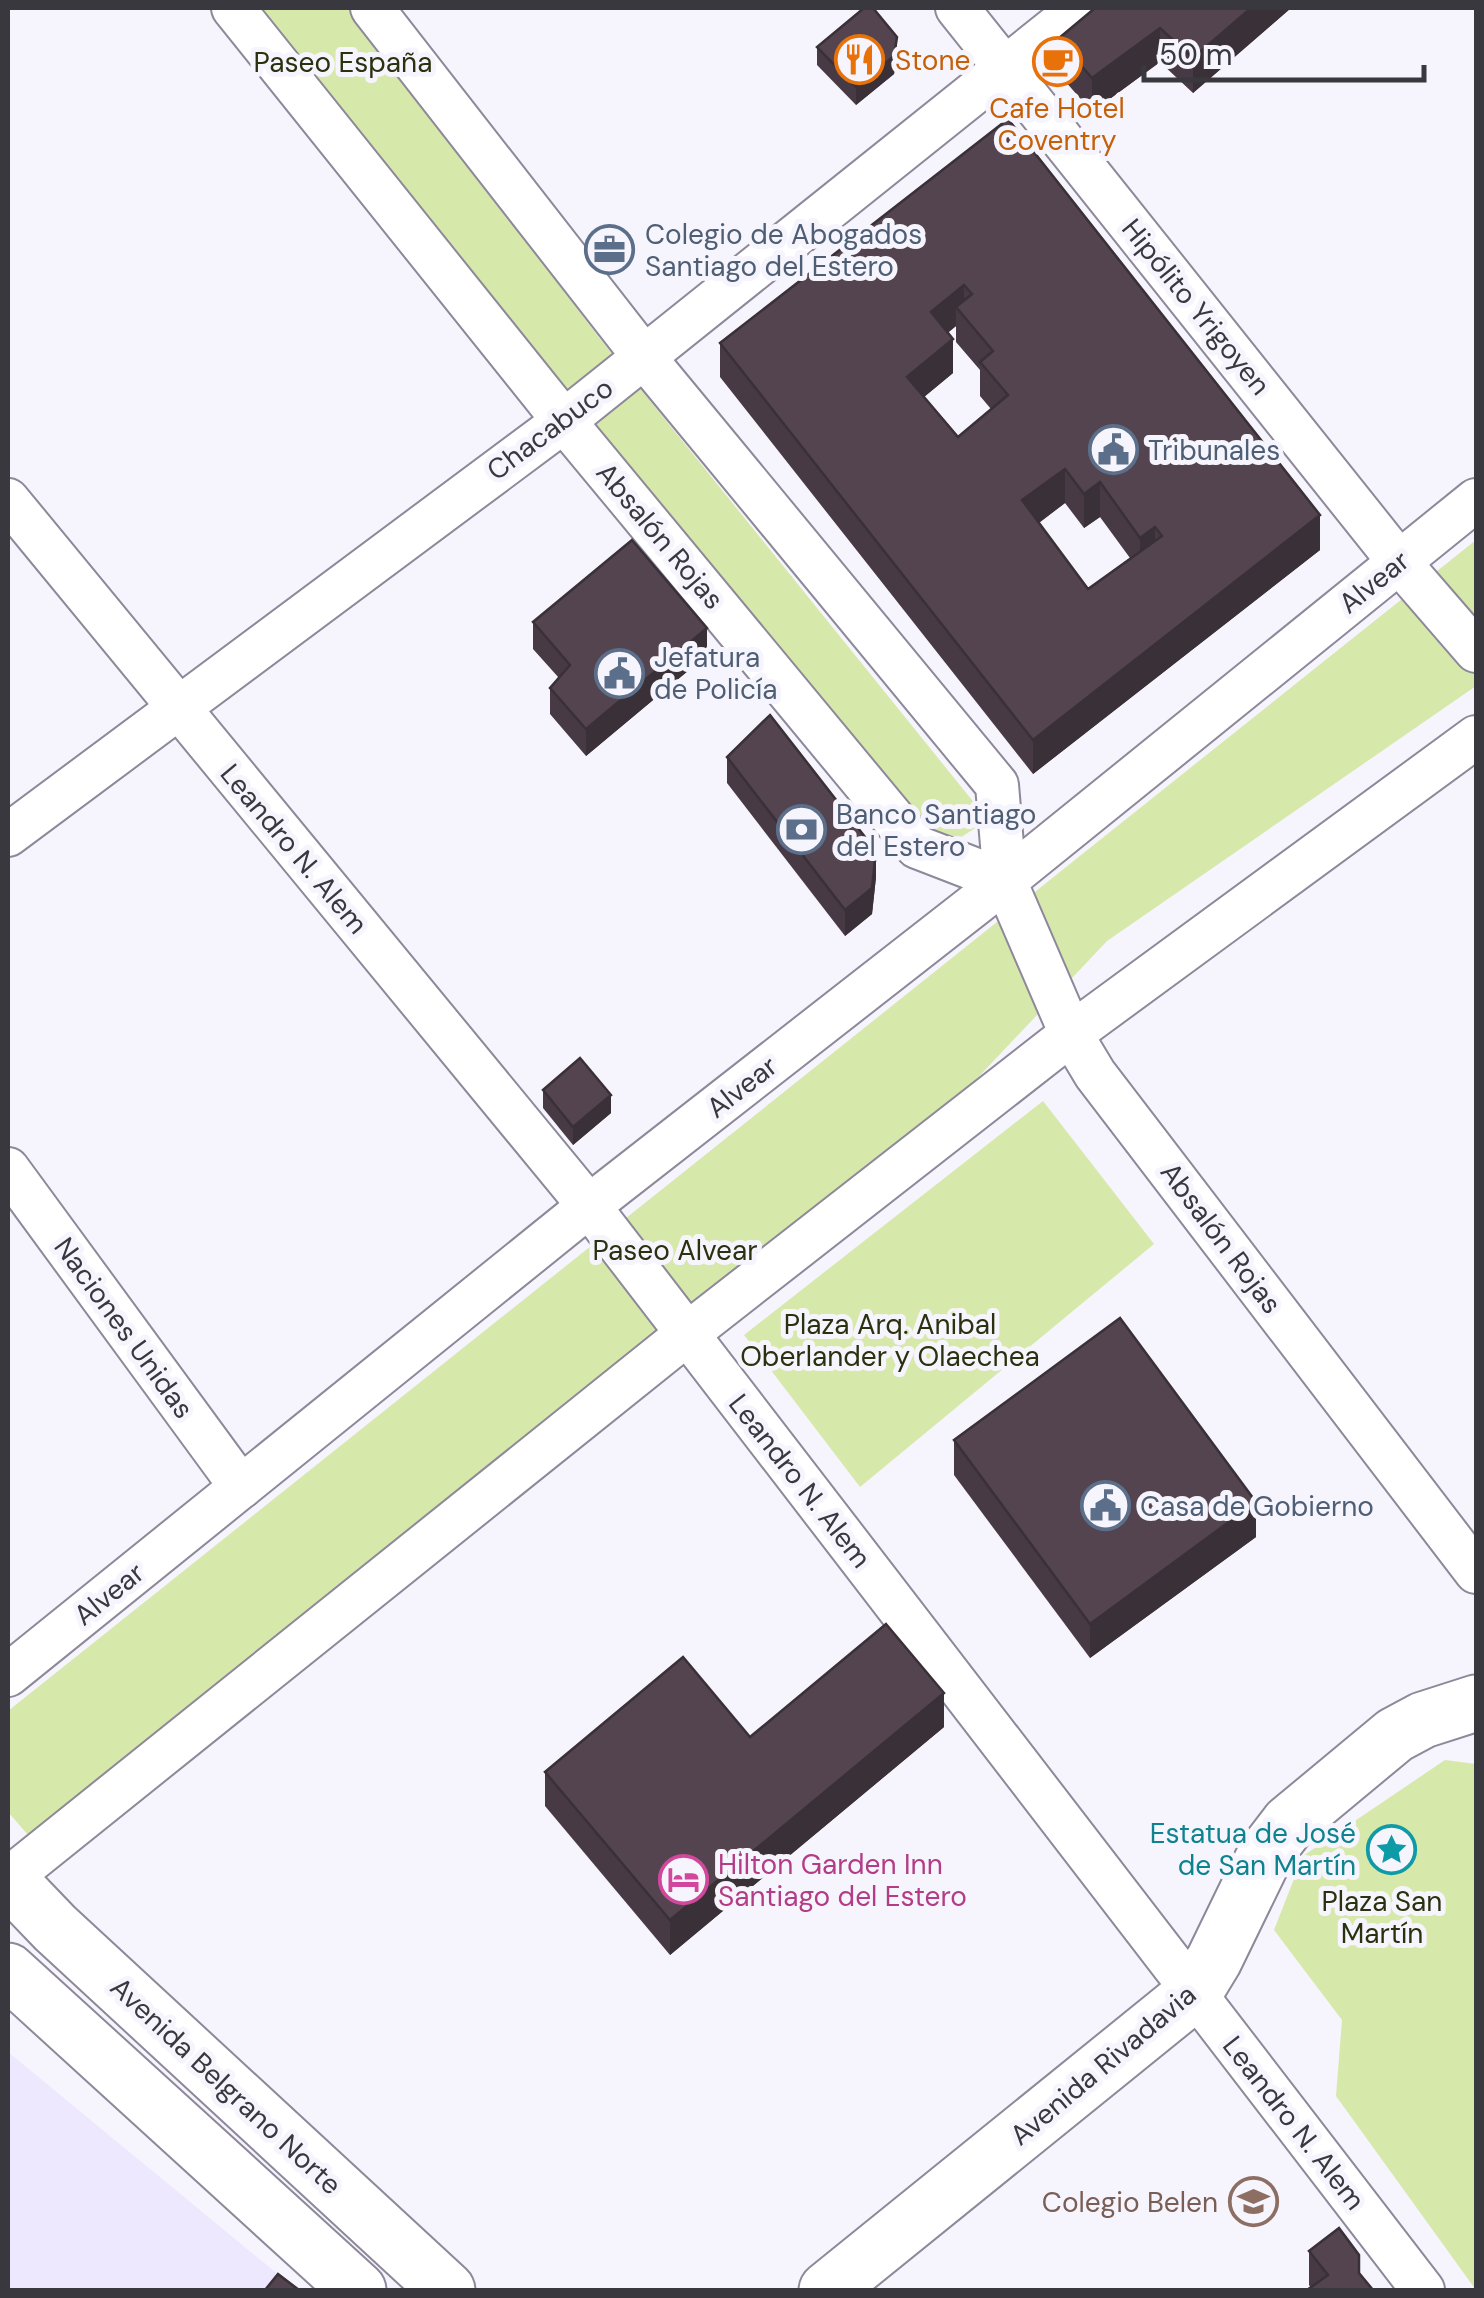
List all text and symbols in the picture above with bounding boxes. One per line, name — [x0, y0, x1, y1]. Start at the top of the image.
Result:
scale bar — [1144, 20, 1424, 82]
restaurant icon: Stone — [834, 34, 886, 86]
cafe icon: Cafe Hotel Coventry — [1031, 35, 1083, 87]
text: 50 m — [1159, 35, 1233, 74]
place label: Stone — [895, 42, 970, 79]
park label: Paseo España — [254, 44, 432, 81]
place label: Cafe Hotel Coventry — [989, 90, 1125, 159]
street label: Hipólito Yrigoyen — [1113, 211, 1279, 403]
place label: Colegio de Abogados Santiago del Estero — [645, 216, 922, 285]
office icon: Colegio de Abogados Santiago del Estero — [584, 224, 636, 276]
street label: Chacabuco — [479, 369, 621, 489]
public building icon: Tribunales — [1087, 424, 1139, 476]
place label: Tribunales — [1148, 432, 1280, 469]
street label: Absalón Rojas — [588, 455, 732, 617]
street label: Alvear — [1331, 542, 1417, 622]
place label: Jefatura de Policía — [654, 639, 777, 708]
public building icon: Jefatura de Policía — [593, 647, 645, 699]
street label: Leandro N. Alem — [212, 756, 376, 942]
place label: Banco Santiago del Estero — [836, 796, 1036, 865]
bank icon: Banco Santiago del Estero — [775, 804, 827, 856]
street label: Alvear — [699, 1048, 785, 1126]
street label: Absalón Rojas — [1152, 1155, 1290, 1321]
street label: Naciones Unidas — [46, 1230, 202, 1426]
park label: Paseo Alvear — [592, 1232, 758, 1269]
park label: Plaza Arq. Anibal Oberlander y Olaechea — [740, 1306, 1040, 1375]
street label: Leandro N. Alem — [721, 1387, 879, 1575]
public building icon: Casa de Gobierno — [1079, 1480, 1131, 1532]
place label: Casa de Gobierno — [1140, 1488, 1374, 1525]
street label: Alvear — [66, 1554, 152, 1634]
place label: Estatua de José de San Martín — [1150, 1815, 1356, 1884]
place icon: Estatua de José de San Martín — [1365, 1823, 1417, 1875]
place label: Hilton Garden Inn Santiago del Estero — [718, 1846, 967, 1915]
hotel icon: Hilton Garden Inn Santiago del Estero — [657, 1854, 709, 1906]
park label: Plaza San Martín — [1322, 1883, 1442, 1952]
street label: Avenida Belgrano Norte — [102, 1969, 350, 2203]
street label: Avenida Rivadavia — [1002, 1976, 1204, 2154]
street label: Leandro N. Alem — [1215, 2029, 1373, 2217]
school or university icon: Colegio Belen — [1227, 2176, 1279, 2228]
place label: Colegio Belen — [1042, 2184, 1218, 2221]

